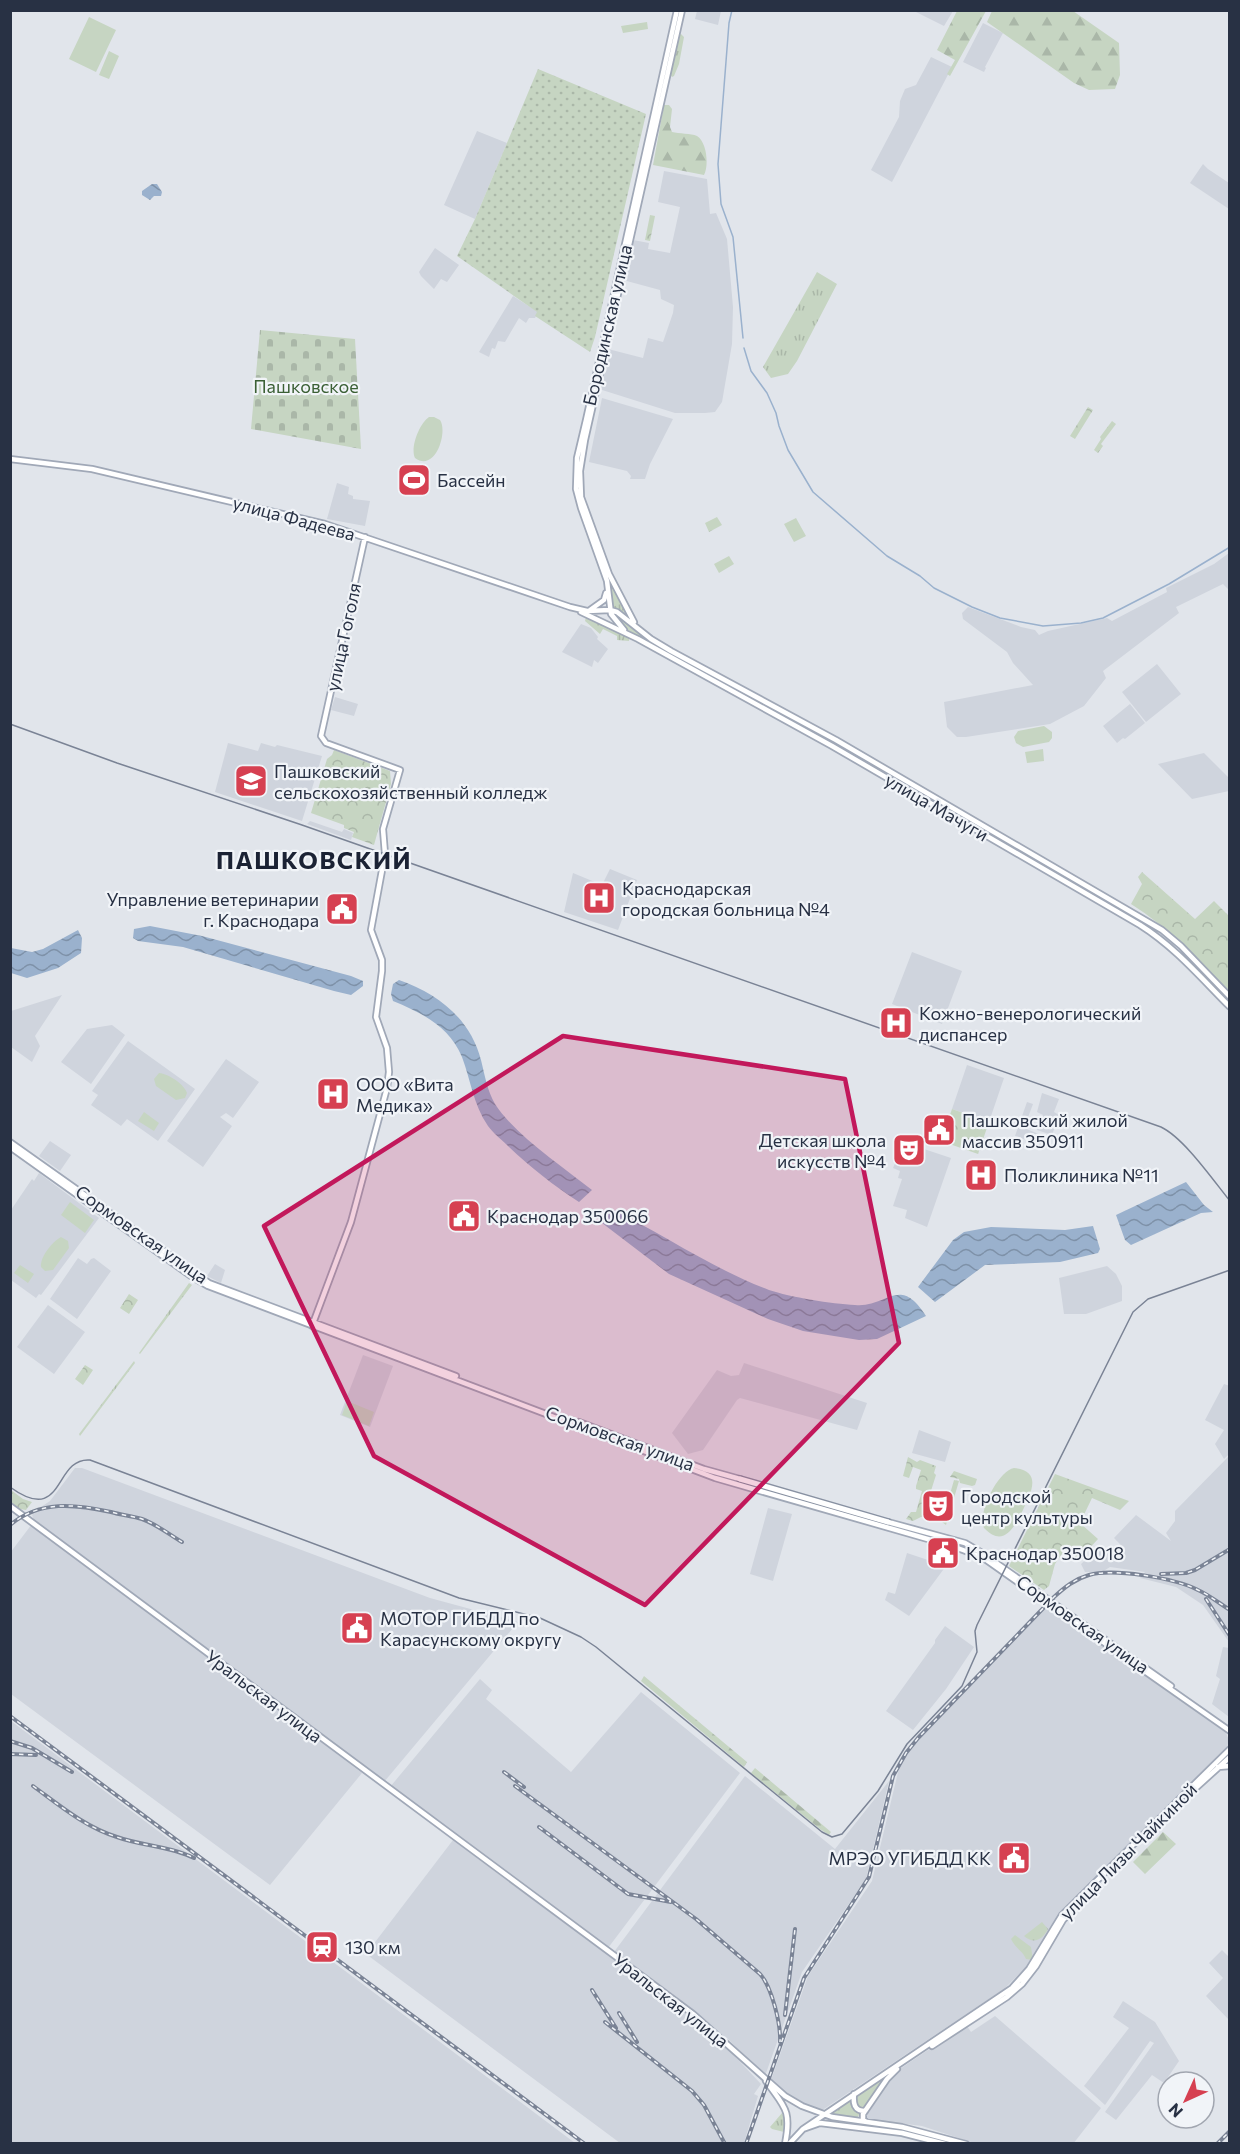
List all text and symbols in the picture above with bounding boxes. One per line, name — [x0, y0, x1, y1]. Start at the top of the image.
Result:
street label: Бородинская улица — [578, 242, 636, 408]
park label: Пашковское — [253, 375, 359, 397]
sports icon: Бассейн — [396, 462, 432, 498]
place label: Бассейн — [437, 469, 506, 491]
street label: улица Фадеева — [230, 491, 358, 545]
street label: улица Гоголя — [321, 581, 365, 693]
place label: Пашковский сельскохозяйственный колледж — [274, 760, 548, 803]
school or university icon: Пашковский сельскохозяйственный колледж — [233, 763, 269, 799]
street label: улица Мачуги — [881, 768, 993, 846]
district label: ПАШКОВСКИЙ — [216, 845, 412, 874]
place label: Краснодарская городская больница №4 — [622, 877, 830, 920]
hospital icon: Краснодарская городская больница №4 — [581, 880, 617, 916]
place label: Управление ветеринарии г. Краснодара — [106, 888, 319, 931]
public building icon: Управление ветеринарии г. Краснодара — [324, 891, 360, 927]
place label: Кожно-венерологический диспансер — [919, 1002, 1141, 1045]
hospital icon: Кожно-венерологический диспансер — [878, 1005, 914, 1041]
place label: ООО «Вита Медика» — [356, 1073, 454, 1116]
hospital icon: ООО «Вита Медика» — [315, 1076, 351, 1112]
place label: Пашковский жилой массив 350911 — [962, 1109, 1128, 1152]
public building icon: Пашковский жилой массив 350911 — [921, 1112, 957, 1148]
place label: Детская школа искусств №4 — [759, 1129, 886, 1172]
theatre icon: Детская школа искусств №4 — [891, 1132, 927, 1168]
hospital icon: Поликлиника №11 — [963, 1157, 999, 1193]
place label: Поликлиника №11 — [1004, 1164, 1159, 1186]
street label: Сормовская улица — [72, 1180, 212, 1288]
public building icon: Краснодар 350066 — [446, 1198, 482, 1234]
place label: Краснодар 350066 — [487, 1205, 649, 1227]
street label: Сормовская улица — [543, 1401, 697, 1475]
place label: Городской центр культуры — [961, 1485, 1093, 1528]
theatre icon: Городской центр культуры — [920, 1488, 956, 1524]
public building icon: Краснодар 350018 — [925, 1535, 961, 1571]
place label: Краснодар 350018 — [966, 1542, 1124, 1564]
street label: Сормовская улица — [1013, 1570, 1153, 1678]
place label: МОТОР ГИБДД по Карасунскому округу — [380, 1607, 561, 1650]
public building icon: МОТОР ГИБДД по Карасунскому округу — [339, 1610, 375, 1646]
street label: Уральская улица — [201, 1645, 327, 1747]
street label: улица Лизы Чайкиной — [1055, 1778, 1201, 1924]
public building icon: МРЭО УГИБДД КК — [996, 1840, 1032, 1876]
place label: МРЭО УГИБДД КК — [829, 1847, 991, 1869]
station icon: 130 км — [304, 1929, 340, 1965]
place label: 130 км — [345, 1936, 401, 1958]
street label: Уральская улица — [609, 1948, 733, 2052]
north arrow — [1156, 2070, 1216, 2130]
text: N — [1164, 2100, 1186, 2122]

